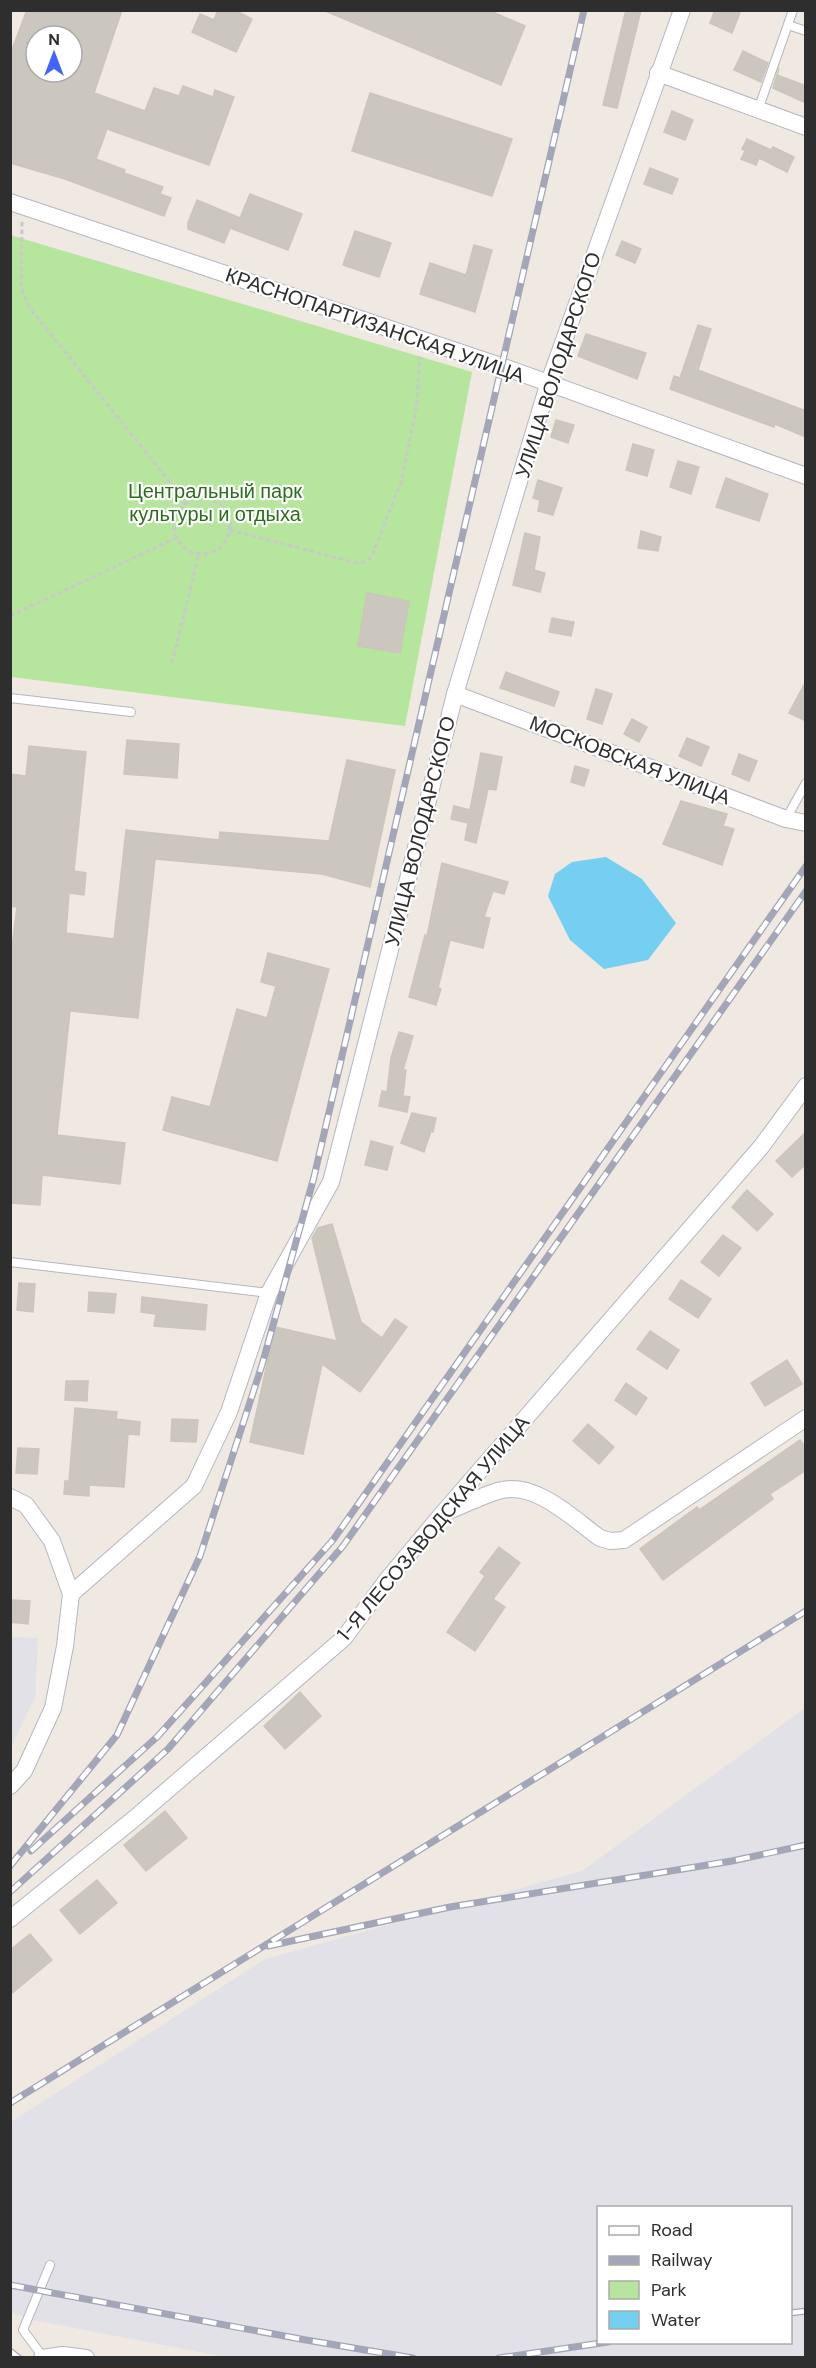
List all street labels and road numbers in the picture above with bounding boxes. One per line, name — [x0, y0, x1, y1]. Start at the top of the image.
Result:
street label: УЛИЦА ВОЛОДАРСКОГО — [509, 249, 607, 481]
street label: КРАСНОПАРТИЗАНСКАЯ УЛИЦА — [222, 262, 529, 389]
street label: МОСКОВСКАЯ УЛИЦА — [526, 710, 735, 811]
street label: УЛИЦА ВОЛОДАРСКОГО — [379, 713, 461, 949]
street label: 1-Я ЛЕСОЗАВОДСКАЯ УЛИЦА — [331, 1409, 535, 1646]

